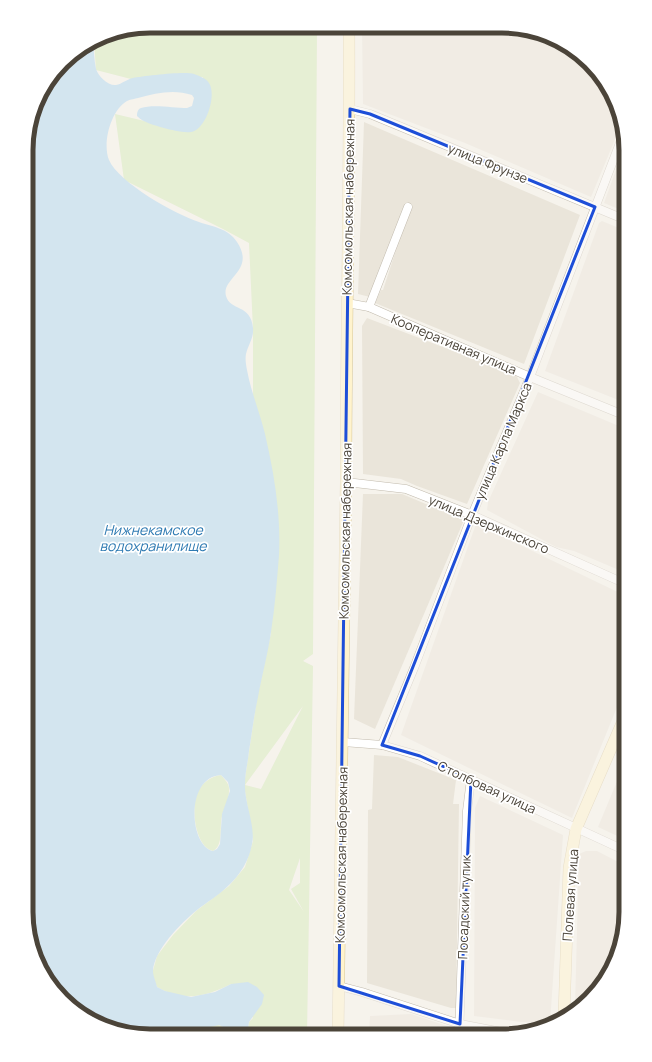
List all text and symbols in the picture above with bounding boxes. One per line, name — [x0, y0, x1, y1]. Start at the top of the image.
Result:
street label: Комсомольская набережная — [337, 119, 359, 295]
street label: улица Фрунзе — [445, 139, 531, 187]
street label: Кооперативная улица — [388, 309, 520, 379]
street label: улица Карла Маркса — [470, 380, 536, 502]
street label: Комсомольская набережная — [334, 443, 356, 619]
street label: улица Дзержинского — [426, 490, 552, 558]
water label: Нижнекамское водохранилище — [100, 520, 207, 555]
street label: Столбовая улица — [435, 756, 539, 818]
street label: Комсомольская набережная — [330, 767, 352, 943]
street label: Полевая улица — [558, 848, 582, 942]
street label: Посадский тупик — [453, 854, 475, 960]

